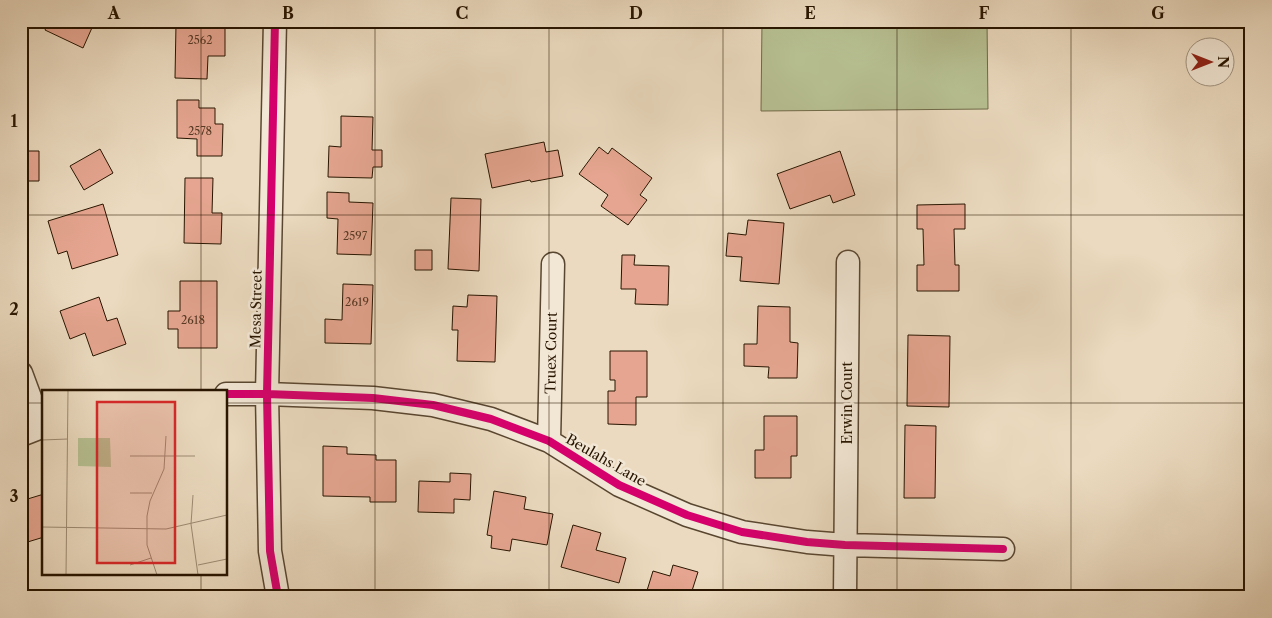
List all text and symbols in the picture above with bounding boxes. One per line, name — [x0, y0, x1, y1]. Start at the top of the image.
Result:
text: A — [107, 3, 121, 23]
text: B — [282, 3, 294, 23]
text: C — [456, 3, 468, 23]
text: D — [629, 3, 643, 23]
text: E — [804, 3, 816, 23]
text: F — [979, 3, 990, 23]
text: G — [1151, 3, 1165, 23]
house number: 2562 — [187, 33, 213, 47]
north arrow — [1184, 38, 1234, 88]
text: N — [1214, 56, 1232, 68]
text: 1 — [10, 111, 18, 131]
house number: 2578 — [188, 124, 212, 138]
house number: 2597 — [343, 229, 368, 243]
street label: Mesa Street — [246, 270, 266, 348]
house number: 2619 — [345, 295, 369, 309]
text: 2 — [9, 299, 19, 319]
street label: Truex Court — [541, 312, 561, 394]
house number: 2618 — [181, 313, 205, 327]
street label: Erwin Court — [838, 362, 856, 444]
inset map — [42, 390, 228, 576]
street label: Beulahs Lane — [563, 430, 649, 490]
text: 3 — [9, 486, 19, 506]

